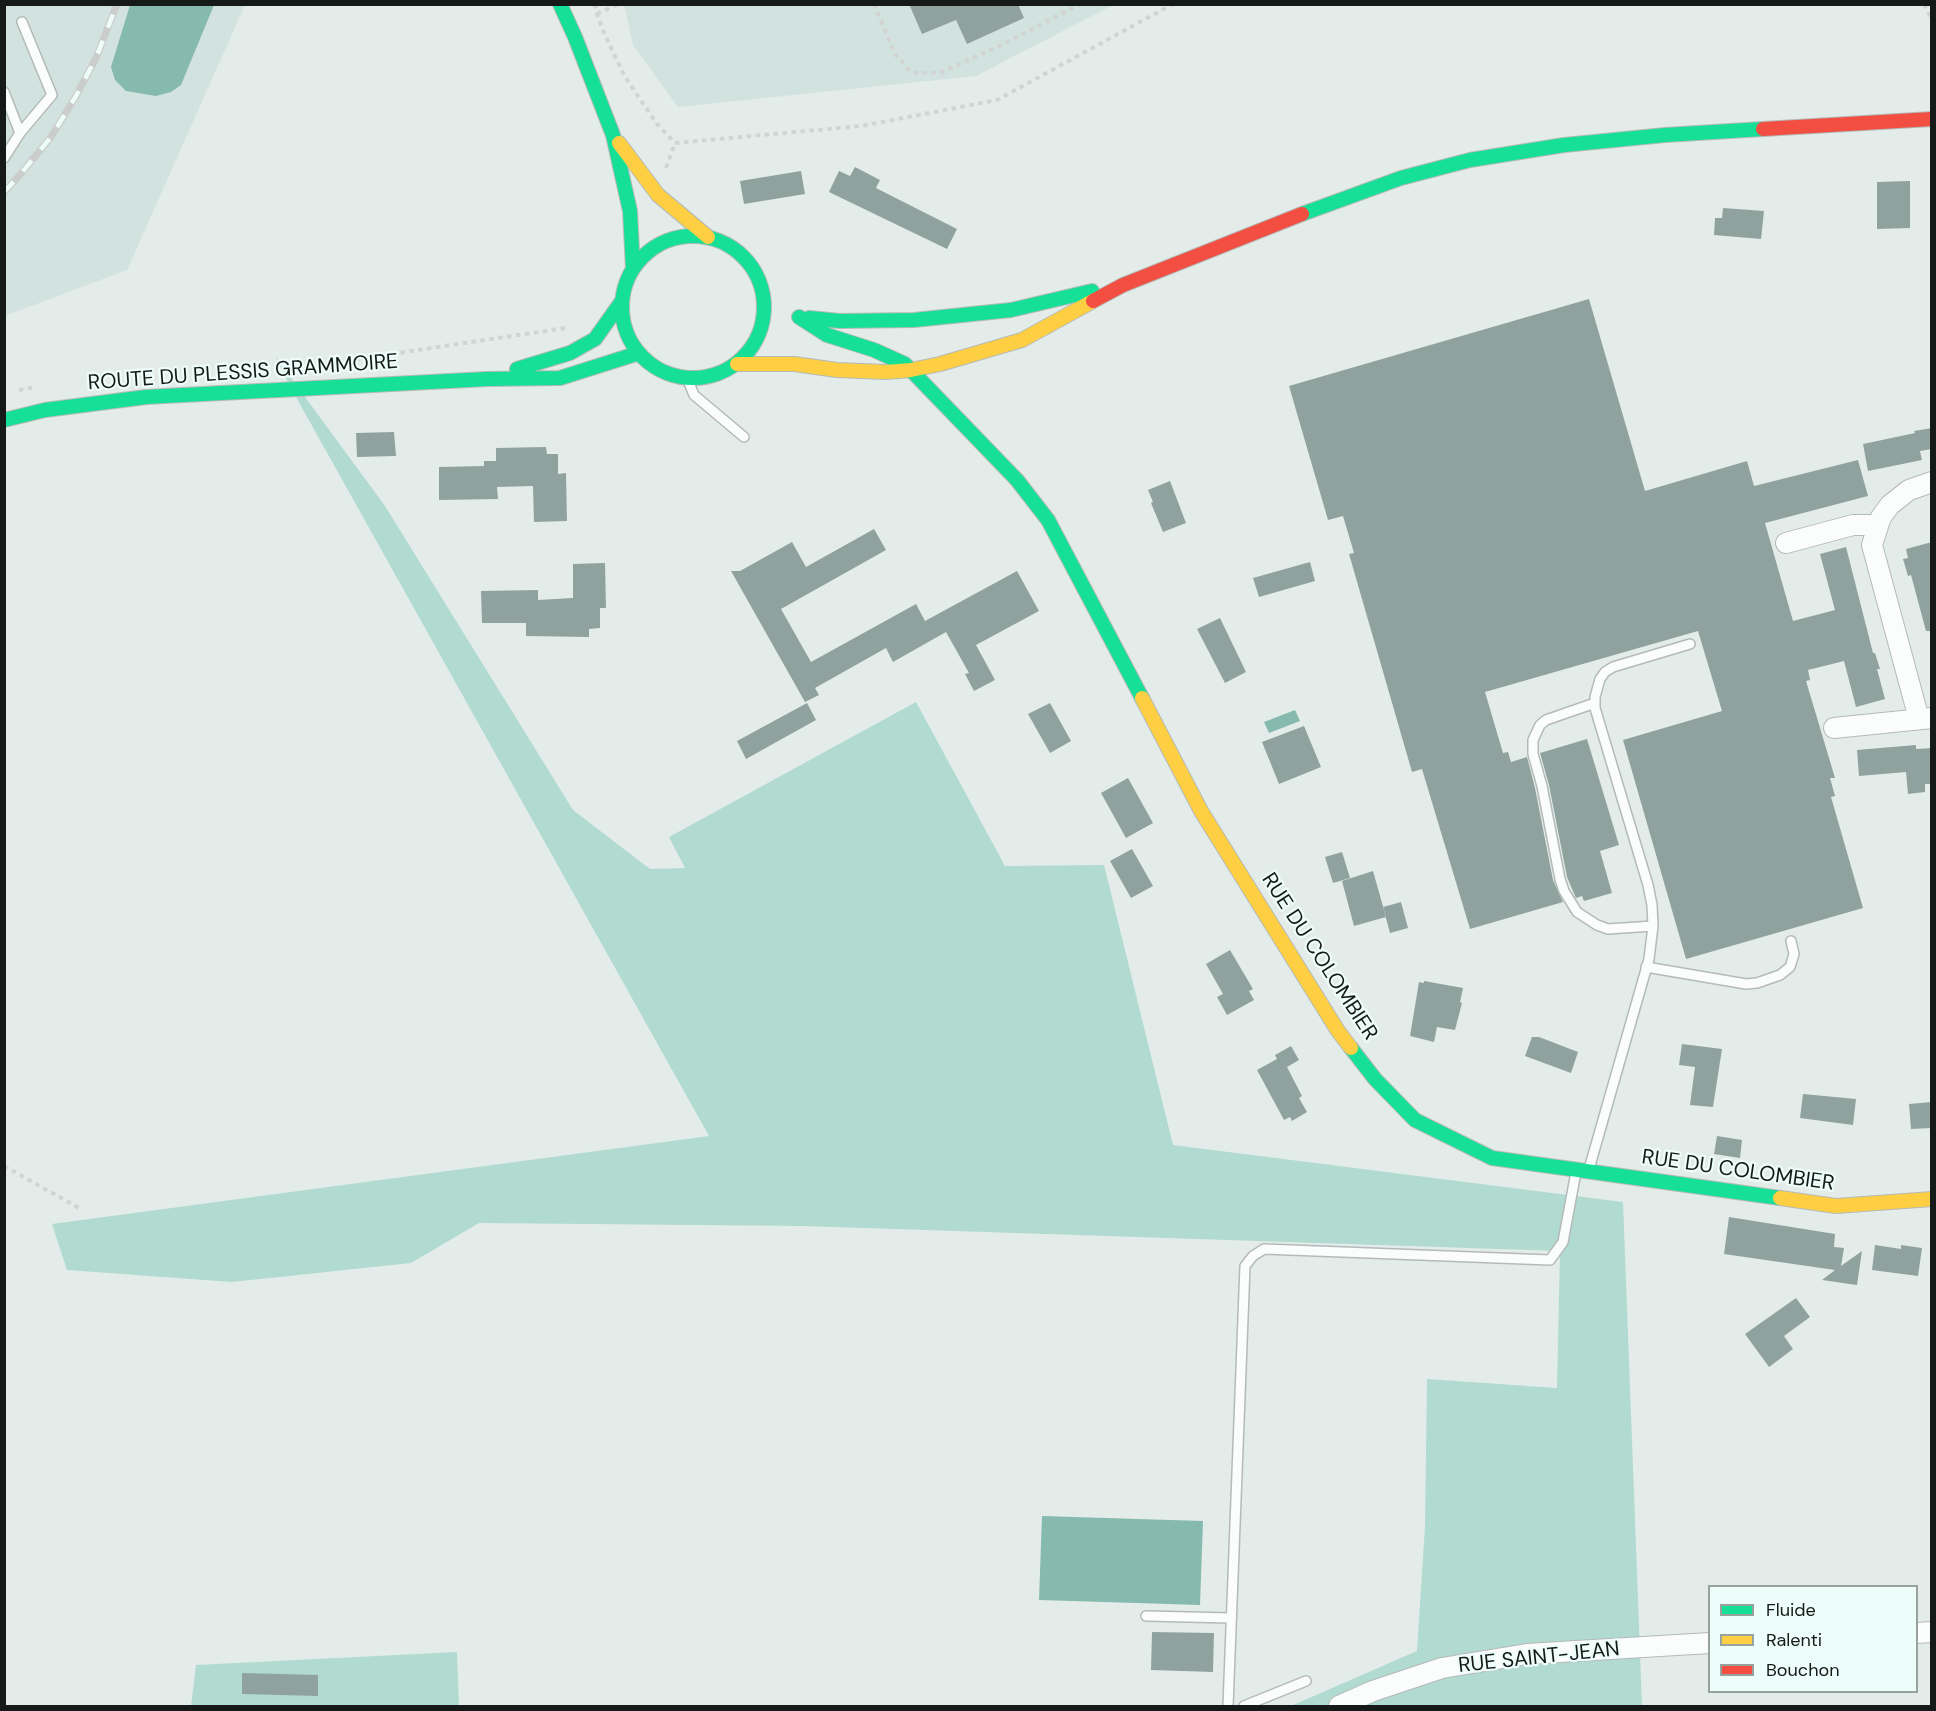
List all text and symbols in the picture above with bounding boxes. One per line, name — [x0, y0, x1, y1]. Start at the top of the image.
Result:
street label: ROUTE DU PLESSIS GRAMMOIRE — [87, 350, 399, 396]
street label: RUE DU COLOMBIER — [1256, 869, 1382, 1045]
street label: RUE DU COLOMBIER — [1640, 1145, 1836, 1197]
legend — [1708, 1585, 1918, 1693]
text: Fluide — [1766, 1598, 1816, 1622]
text: Ralenti — [1766, 1628, 1822, 1652]
street label: RUE SAINT-JEAN — [1457, 1637, 1621, 1679]
text: Bouchon — [1766, 1658, 1840, 1682]

